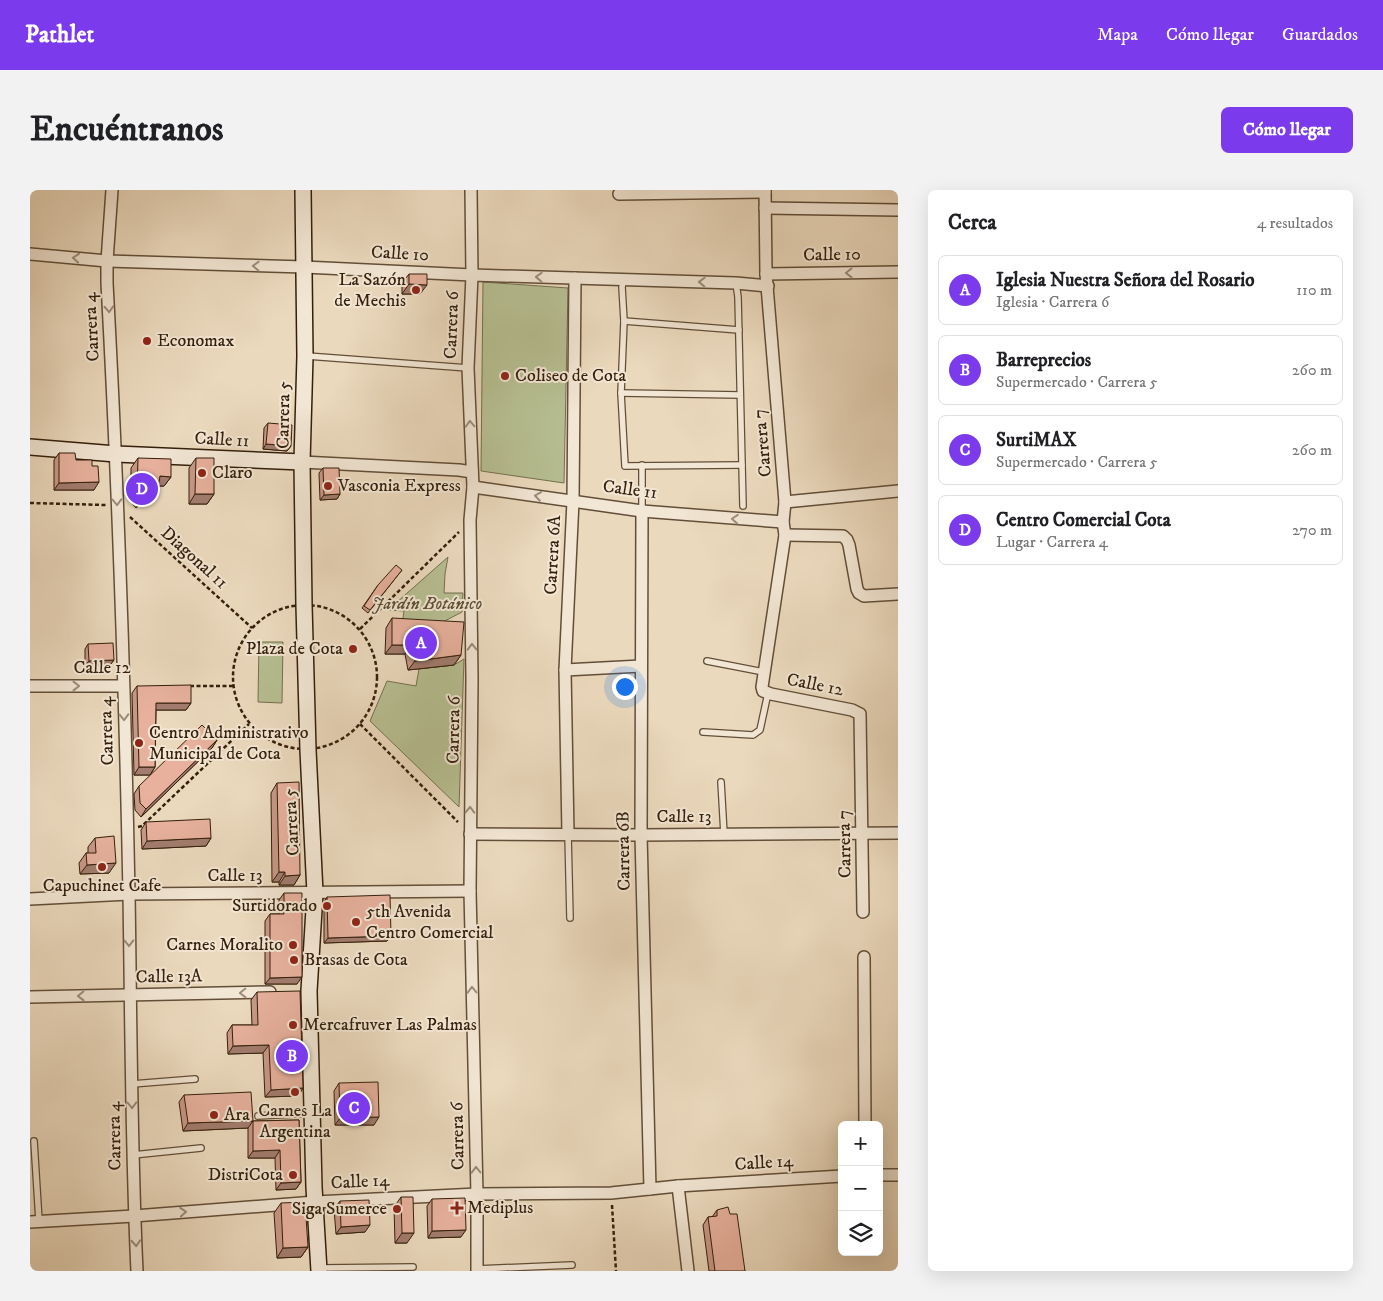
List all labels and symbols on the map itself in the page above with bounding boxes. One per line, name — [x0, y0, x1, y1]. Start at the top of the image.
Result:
street label: Calle 10 — [371, 241, 429, 267]
street label: Calle 10 — [803, 243, 861, 267]
one-way arrow — [71, 253, 79, 264]
one-way arrow — [251, 260, 259, 271]
one-way arrow — [845, 268, 853, 278]
place label: La Sazón de Mechis — [334, 269, 407, 312]
one-way arrow — [535, 272, 542, 282]
one-way arrow — [697, 277, 705, 287]
marker: La Sazón de Mechis — [410, 284, 422, 296]
street label: Carrera 6 — [440, 290, 464, 359]
street label: Carrera 4 — [79, 291, 105, 362]
one-way arrow — [103, 305, 114, 313]
place label: Economax — [157, 330, 235, 352]
marker: Economax — [141, 335, 153, 347]
place label: Coliseo de Cota — [515, 365, 627, 387]
marker: Coliseo de Cota — [499, 370, 511, 382]
street label: Carrera 5 — [272, 381, 296, 449]
street label: Carrera 7 — [749, 408, 777, 478]
one-way arrow — [465, 419, 476, 427]
street label: Calle 11 — [194, 428, 250, 452]
place label: Claro — [212, 462, 253, 484]
marker: Claro — [196, 467, 208, 479]
pin: D — [126, 470, 158, 508]
place label: Vasconia Express — [337, 475, 461, 497]
street label: Calle 11 — [601, 476, 659, 504]
marker: Vasconia Express — [322, 480, 334, 492]
one-way arrow — [534, 492, 543, 502]
one-way arrow — [112, 499, 123, 507]
one-way arrow — [730, 513, 738, 524]
street label: Carrera 6A — [540, 514, 566, 595]
street label: Diagonal 11 — [156, 522, 232, 594]
park label: Jardín Botánico — [372, 593, 482, 615]
pin: A — [405, 624, 437, 662]
place label: Plaza de Cota — [246, 638, 343, 660]
marker: Plaza de Cota — [347, 643, 359, 655]
one-way arrow — [467, 643, 477, 651]
street label: Calle 12 — [73, 657, 131, 679]
street label: Calle 12 — [785, 669, 845, 701]
your location — [612, 674, 638, 700]
one-way arrow — [73, 681, 81, 691]
street label: Carrera 4 — [95, 695, 119, 766]
street label: Carrera 6 — [442, 695, 466, 764]
one-way arrow — [118, 714, 129, 722]
place label: Centro Administrativo Municipal de Cota — [149, 722, 309, 765]
marker: Centro Administrativo Municipal de Cota — [133, 737, 145, 749]
street label: Carrera 5 — [279, 788, 305, 856]
one-way arrow — [465, 806, 476, 814]
street label: Calle 13 — [656, 806, 712, 828]
street label: Carrera 7 — [833, 810, 857, 878]
street label: Carrera 6B — [612, 811, 636, 891]
marker: Capuchinet Cafe — [96, 861, 108, 873]
street label: Calle 13 — [207, 865, 263, 887]
place label: Capuchinet Cafe — [43, 875, 161, 897]
place label: Surtidorado — [232, 895, 317, 917]
marker: Surtidorado — [321, 900, 333, 912]
place label: 5th Avenida Centro Comercial — [366, 901, 494, 944]
marker: 5th Avenida Centro Comercial — [350, 916, 362, 928]
place label: Carnes Moralito — [166, 934, 283, 956]
marker: Carnes Moralito — [287, 939, 299, 951]
one-way arrow — [124, 940, 134, 947]
place label: Brasas de Cota — [304, 949, 408, 971]
marker: Brasas de Cota — [288, 954, 300, 966]
street label: Calle 13A — [136, 965, 203, 989]
one-way arrow — [467, 986, 477, 994]
one-way arrow — [239, 987, 247, 998]
one-way arrow — [77, 991, 84, 1001]
place label: Mercafruver Las Palmas — [303, 1014, 477, 1036]
marker: Mercafruver Las Palmas — [287, 1019, 299, 1031]
pin: B — [276, 1037, 308, 1075]
marker: Carnes La Argentina — [289, 1086, 301, 1098]
pin: C — [338, 1089, 370, 1127]
place label: Carnes La Argentina — [258, 1100, 332, 1143]
street label: Carrera 4 — [103, 1101, 127, 1171]
street label: Carrera 6 — [446, 1101, 470, 1170]
one-way arrow — [127, 1102, 137, 1110]
place label: Ara — [224, 1104, 250, 1126]
marker: Ara — [208, 1109, 220, 1121]
street label: Calle 14 — [734, 1150, 795, 1176]
place label: DistriCota — [208, 1164, 283, 1186]
one-way arrow — [471, 1166, 481, 1174]
marker: DistriCota — [287, 1169, 299, 1181]
street label: Calle 14 — [330, 1169, 390, 1195]
place label: Mediplus — [467, 1197, 533, 1219]
place label: Siga Sumerce — [292, 1198, 387, 1220]
marker: Mediplus — [451, 1202, 463, 1214]
marker: Siga Sumerce — [391, 1203, 403, 1215]
one-way arrow — [179, 1207, 187, 1218]
one-way arrow — [130, 1240, 141, 1248]

